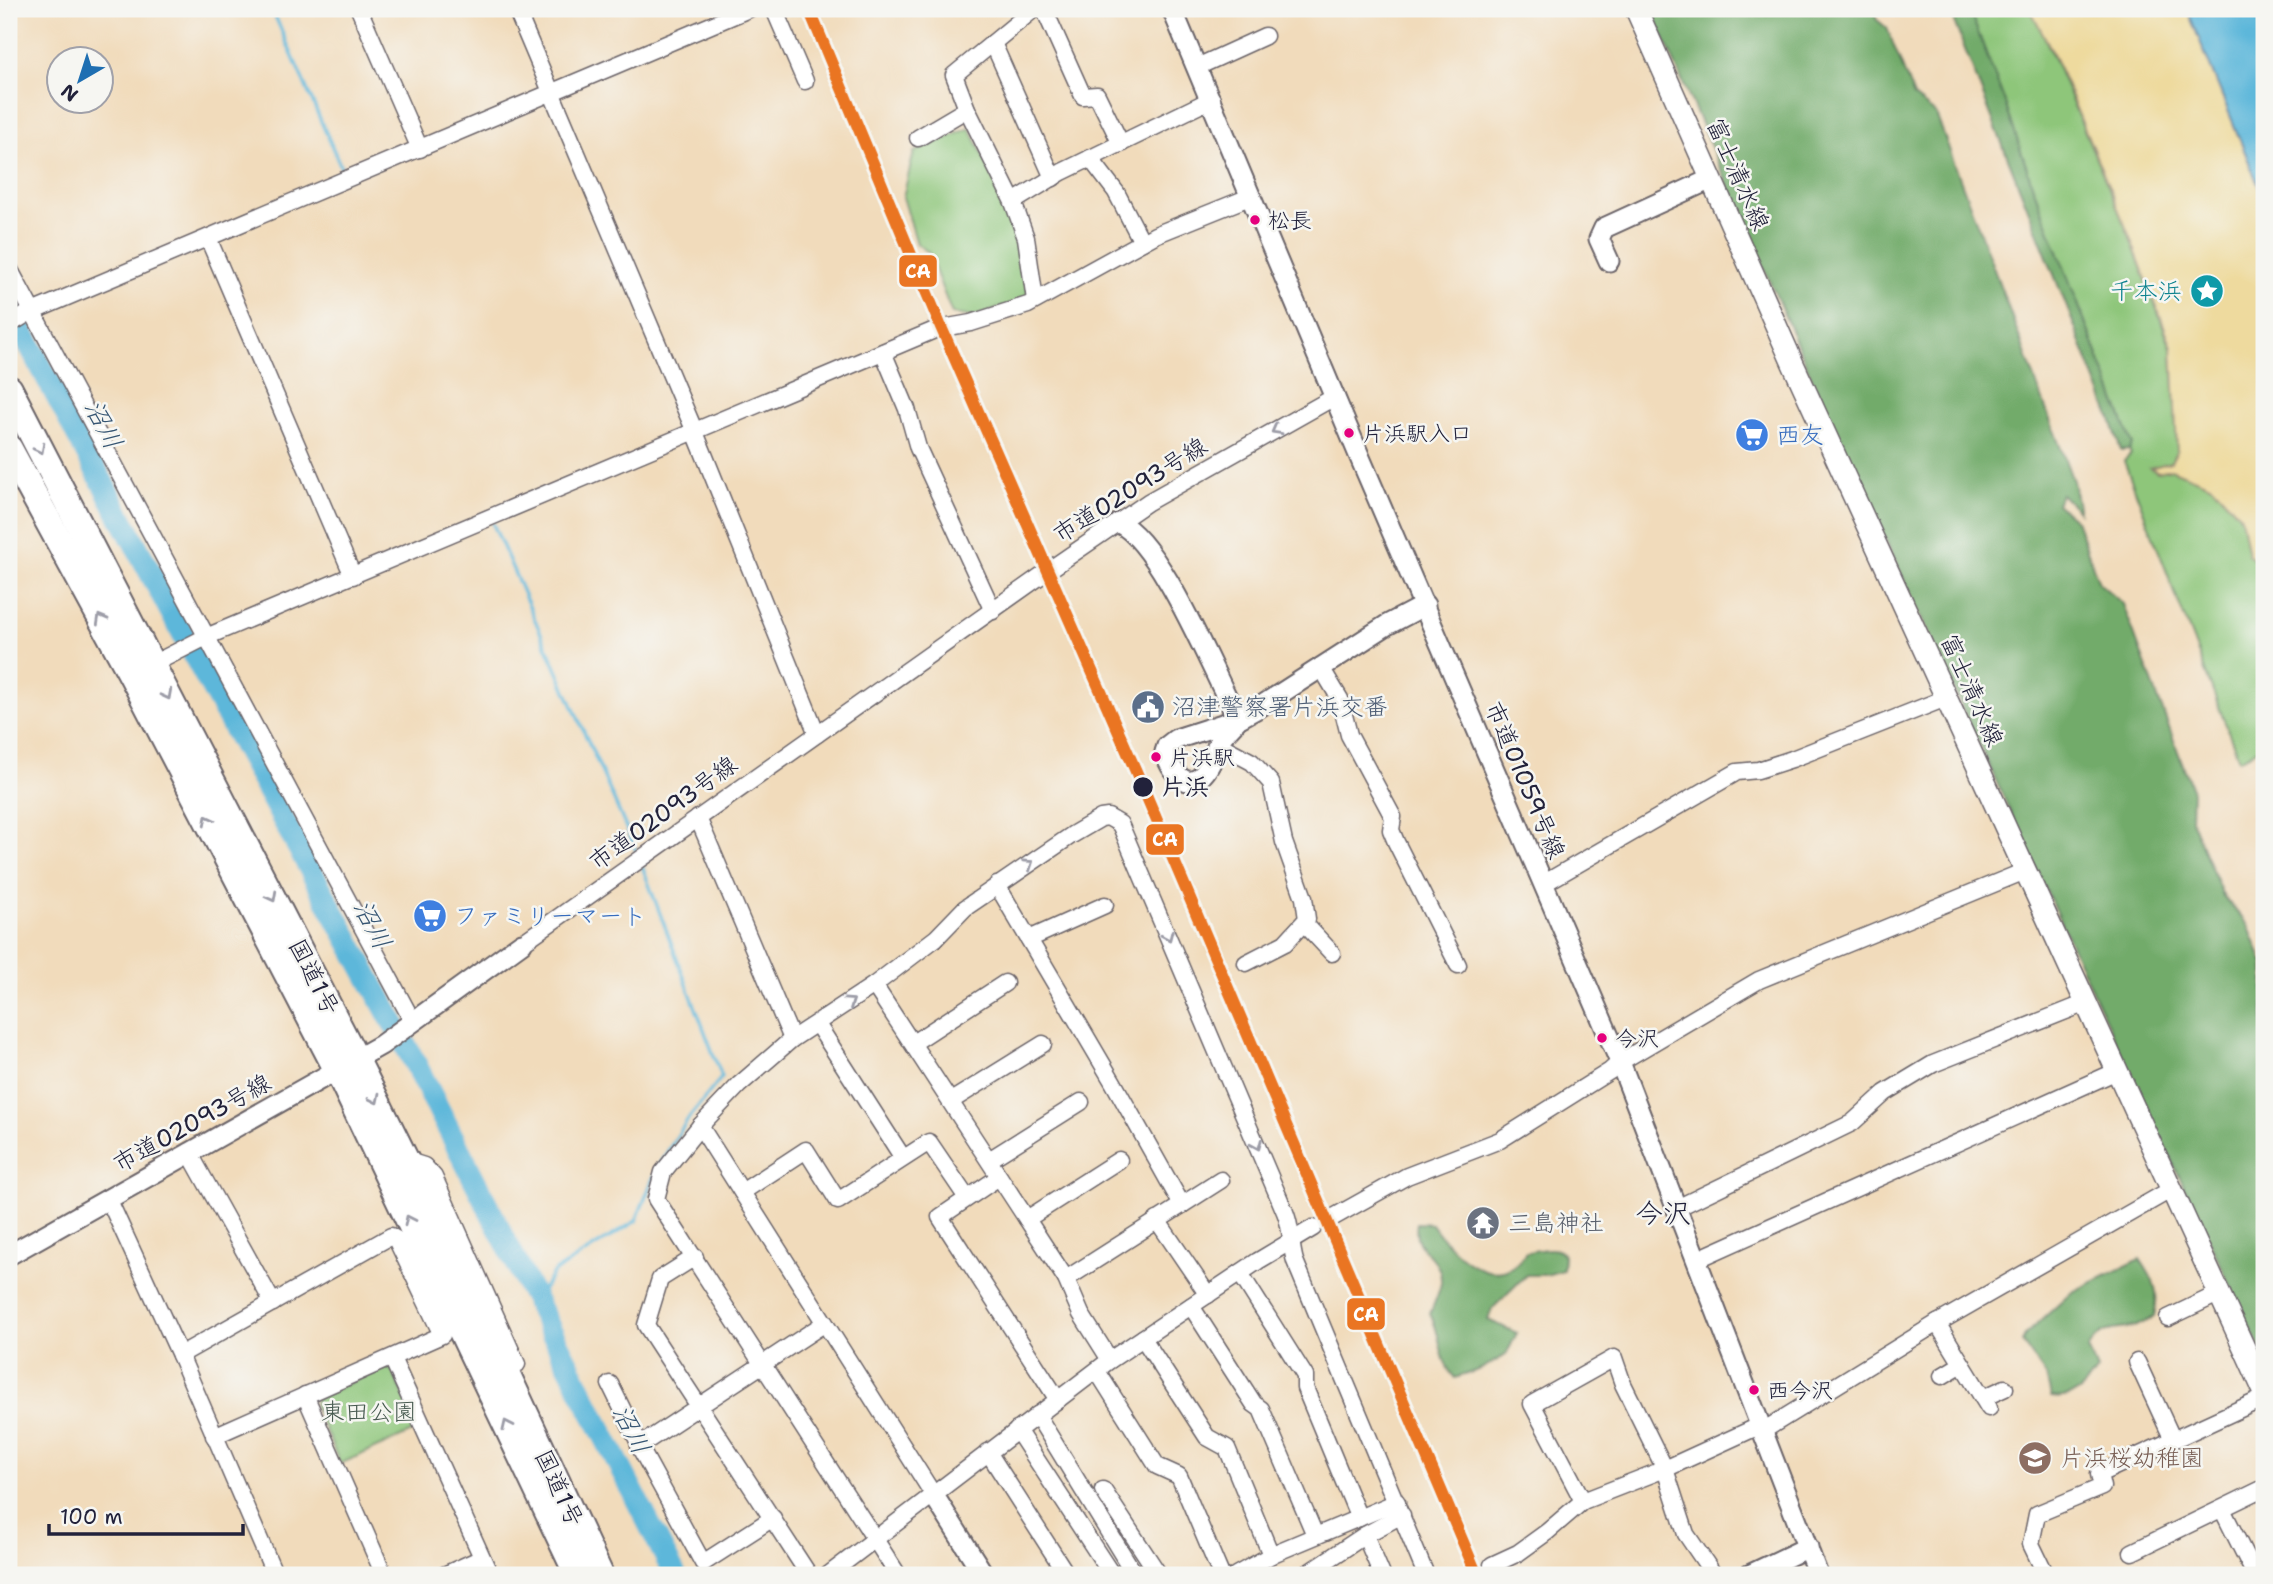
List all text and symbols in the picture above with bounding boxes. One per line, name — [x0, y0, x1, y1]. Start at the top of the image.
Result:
north arrow — [46, 46, 116, 116]
text: N — [56, 78, 83, 107]
street label: 富士清水線 — [1699, 113, 1777, 235]
place label: 松長 — [1268, 206, 1312, 235]
marker: 松長 — [1248, 213, 1262, 227]
line badge: CA — [898, 254, 938, 288]
text: CA — [905, 259, 931, 284]
place icon: 千本浜 — [2188, 272, 2226, 310]
place label: 千本浜 — [2110, 275, 2182, 307]
water label: 沼川 — [76, 393, 132, 455]
supermarket icon: 西友 — [1733, 416, 1771, 454]
place label: 片浜駅入口 — [1362, 419, 1472, 448]
place label: 西友 — [1776, 419, 1824, 451]
one-way arrow — [1271, 422, 1284, 435]
marker: 片浜駅入口 — [1342, 426, 1356, 440]
street label: 市道02093号線 — [1047, 430, 1213, 550]
one-way arrow — [32, 442, 45, 454]
one-way arrow — [96, 613, 109, 626]
street label: 富士清水線 — [1933, 629, 2011, 751]
one-way arrow — [158, 688, 172, 700]
public building icon: 沼津警察署片浜交番 — [1129, 688, 1167, 726]
place label: 沼津警察署片浜交番 — [1172, 691, 1388, 723]
street label: 市道01059号線 — [1477, 696, 1573, 864]
place label: 片浜駅 — [1169, 743, 1235, 772]
street label: 市道02093号線 — [582, 748, 744, 878]
marker: 片浜駅 — [1149, 750, 1163, 764]
place label: 片浜 — [1161, 771, 1209, 803]
marker: 片浜 — [1131, 775, 1155, 799]
one-way arrow — [202, 815, 216, 827]
line badge: CA — [1145, 823, 1185, 856]
text: CA — [1152, 827, 1178, 852]
one-way arrow — [1022, 859, 1035, 872]
one-way arrow — [264, 890, 277, 902]
water label: 沼川 — [345, 893, 401, 955]
supermarket icon: ファミリーマート — [411, 897, 449, 935]
place label: ファミリーマート — [454, 900, 646, 932]
one-way arrow — [1160, 929, 1174, 941]
street label: 国道1号 — [281, 933, 347, 1021]
one-way arrow — [842, 998, 855, 1010]
place label: 今沢 — [1615, 1024, 1659, 1053]
marker: 今沢 — [1595, 1031, 1609, 1045]
street label: 市道02093号線 — [107, 1066, 277, 1180]
one-way arrow — [367, 1092, 381, 1104]
one-way arrow — [1249, 1138, 1263, 1150]
district label: 今沢 — [1635, 1194, 1691, 1232]
temple icon: 三島神社 — [1464, 1204, 1502, 1242]
place label: 三島神社 — [1508, 1207, 1604, 1239]
one-way arrow — [404, 1215, 418, 1227]
line badge: CA — [1346, 1297, 1386, 1331]
text: CA — [1353, 1302, 1379, 1327]
place label: 西今沢 — [1767, 1376, 1833, 1405]
marker: 西今沢 — [1747, 1383, 1761, 1397]
park label: 東田公園 — [321, 1396, 417, 1428]
water label: 沼川 — [605, 1398, 659, 1460]
one-way arrow — [501, 1420, 515, 1432]
school or university icon: 片浜桜幼稚園 — [2016, 1439, 2054, 1477]
place label: 片浜桜幼稚園 — [2060, 1442, 2204, 1474]
street label: 国道1号 — [527, 1444, 591, 1532]
scale bar — [49, 1493, 243, 1537]
text: 100 m — [60, 1503, 123, 1531]

